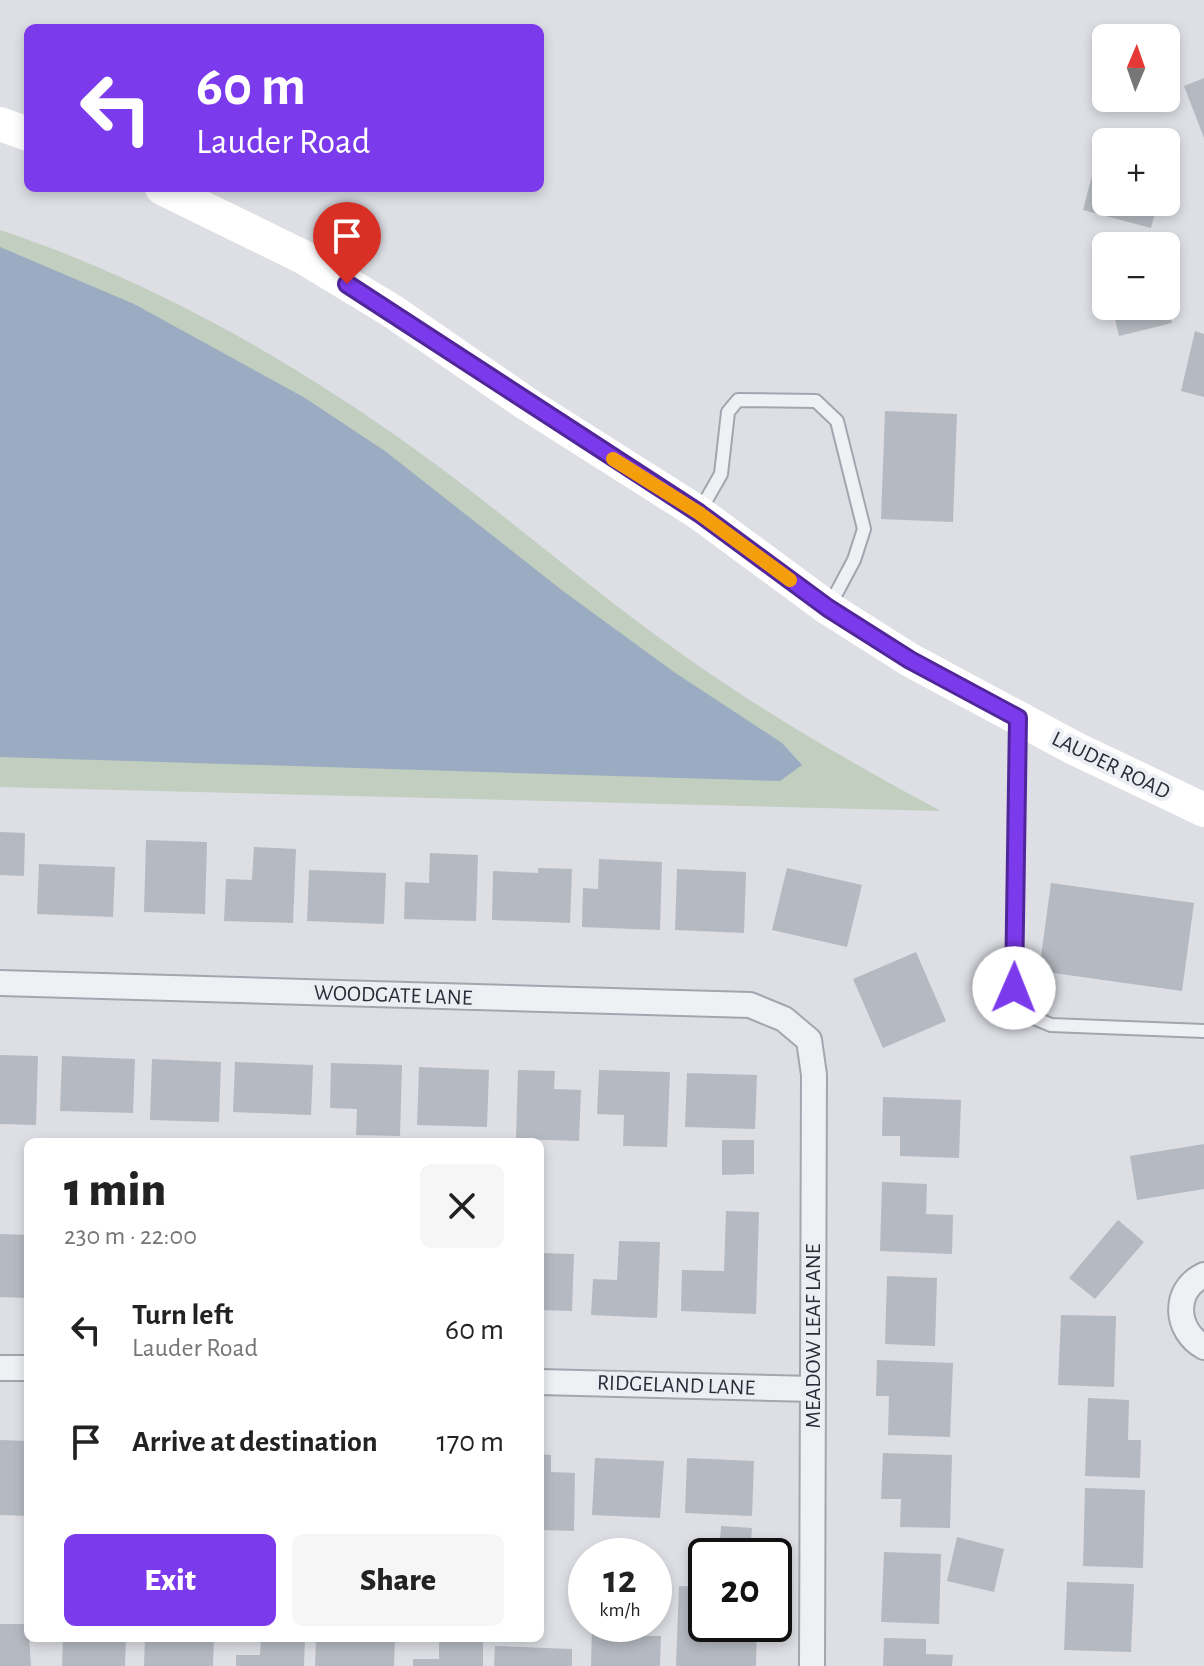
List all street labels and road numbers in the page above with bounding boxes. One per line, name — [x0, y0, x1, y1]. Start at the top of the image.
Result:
street label: LAUDER ROAD — [1048, 727, 1174, 803]
street label: WOODGATE LANE — [313, 981, 473, 1009]
street label: MEADOW LEAF LANE — [802, 1243, 824, 1428]
street label: RIDGELAND LANE — [596, 1371, 756, 1399]

